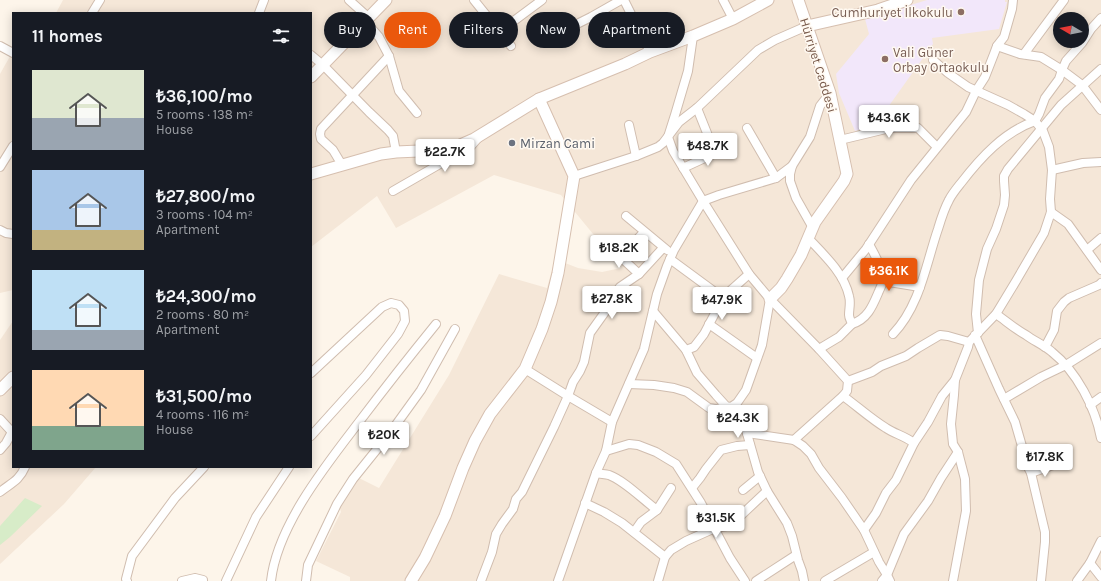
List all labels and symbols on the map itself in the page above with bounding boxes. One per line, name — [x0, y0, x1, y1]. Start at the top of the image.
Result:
place label: Cumhuriyet İlkokulu — [832, 5, 953, 20]
marker: Cumhuriyet İlkokulu — [956, 7, 966, 17]
north arrow — [1053, 12, 1089, 48]
street label: Hürriyet Caddesi — [797, 16, 840, 114]
place label: Vali Güner Orbay Ortaokulu — [893, 45, 989, 75]
marker: Vali Güner Orbay Ortaokulu — [880, 54, 890, 64]
pin: ₺43.6K — [856, 105, 922, 139]
pin: ₺48.7K — [675, 133, 741, 167]
place label: Mirzan Cami — [520, 136, 595, 151]
marker: Mirzan Cami — [507, 138, 517, 148]
pin: ₺22.7K — [412, 139, 478, 173]
pin: ₺18.2K — [586, 235, 652, 269]
pin: ₺36.1K — [856, 258, 922, 292]
pin: ₺27.8K — [579, 286, 645, 320]
pin: ₺47.9K — [689, 287, 755, 321]
pin: ₺24.3K — [705, 405, 771, 439]
pin: ₺20K — [360, 422, 408, 456]
pin: ₺17.8K — [1012, 444, 1078, 478]
pin: ₺31.5K — [683, 505, 749, 539]

